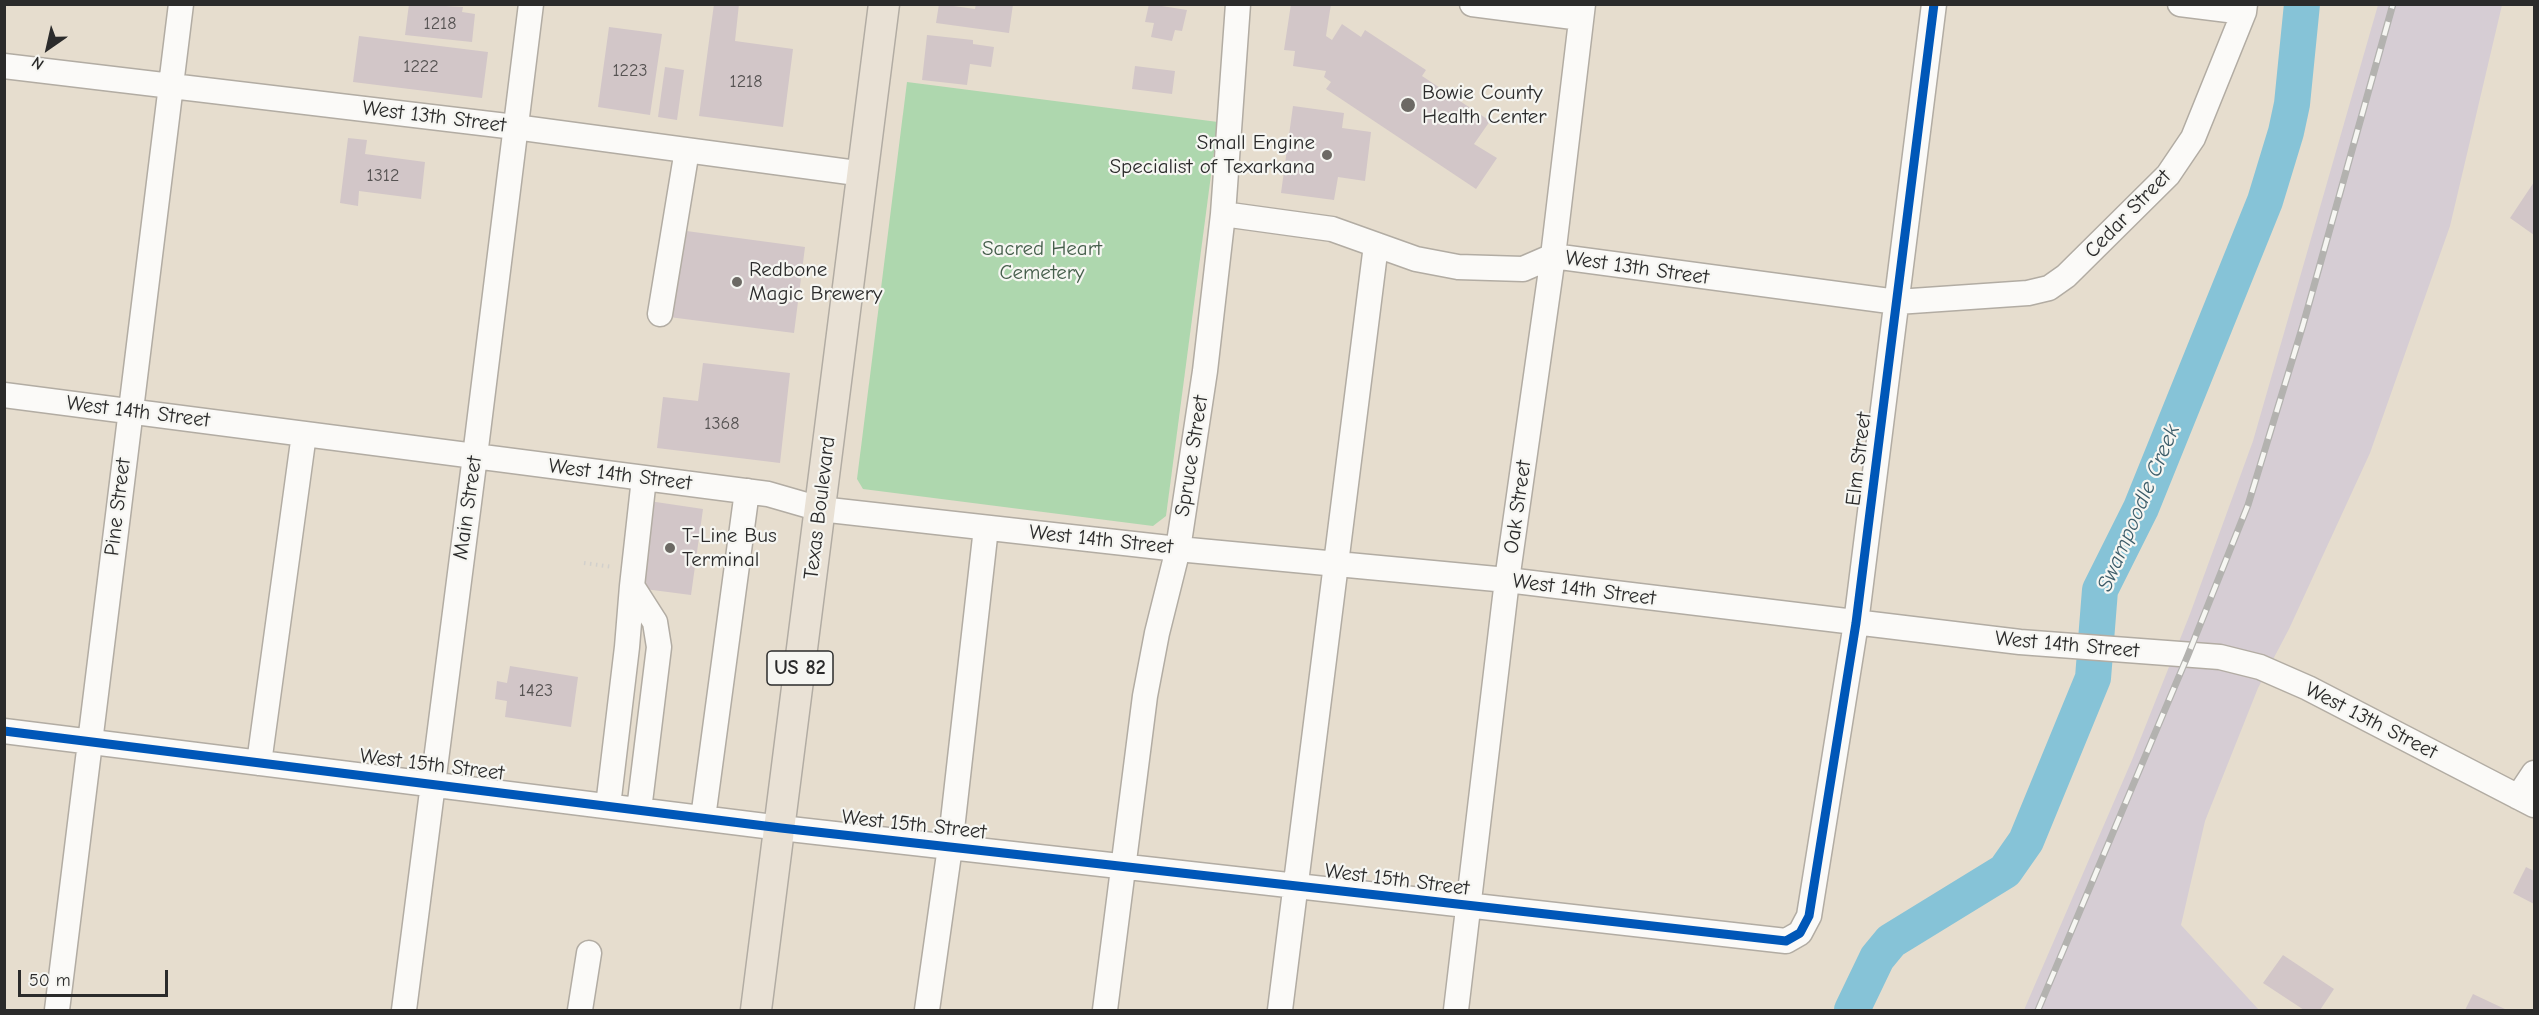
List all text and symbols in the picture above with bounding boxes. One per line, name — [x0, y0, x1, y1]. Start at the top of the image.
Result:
house number: 1218 — [424, 13, 456, 35]
north arrow — [18, 18, 78, 78]
text: N — [29, 53, 47, 73]
house number: 1222 — [403, 56, 439, 78]
house number: 1223 — [612, 60, 648, 82]
house number: 1218 — [730, 71, 762, 93]
place label: Bowie County Health Center — [1422, 80, 1547, 130]
street label: West 13th Street — [361, 96, 507, 138]
marker: Bowie County Health Center — [1399, 96, 1417, 114]
place label: Small Engine Specialist of Texarkana — [1110, 130, 1315, 180]
marker: Small Engine Specialist of Texarkana — [1320, 148, 1334, 162]
street label: Cedar Street — [2080, 164, 2176, 264]
house number: 1312 — [367, 165, 399, 187]
park label: Sacred Heart Cemetery — [982, 236, 1102, 286]
street label: West 13th Street — [1564, 245, 1710, 291]
place label: Redbone Magic Brewery — [749, 257, 882, 307]
marker: Redbone Magic Brewery — [730, 275, 744, 289]
street label: West 14th Street — [65, 391, 211, 433]
street label: Spruce Street — [1170, 394, 1214, 518]
street label: Elm Street — [1841, 411, 1877, 507]
house number: 1368 — [704, 413, 740, 435]
water label: Swampoodle Creek — [2092, 420, 2186, 596]
street label: Texas Boulevard — [799, 435, 841, 581]
street label: West 14th Street — [547, 454, 693, 496]
street label: Main Street — [448, 455, 488, 561]
street label: Pine Street — [100, 457, 136, 557]
street label: Oak Street — [1499, 459, 1537, 555]
street label: West 14th Street — [1028, 520, 1174, 560]
place label: T-Line Bus Terminal — [682, 523, 777, 573]
marker: T-Line Bus Terminal — [663, 541, 677, 555]
street label: West 14th Street — [1511, 569, 1657, 611]
street label: West 14th Street — [1994, 626, 2140, 664]
road number: US 82 — [767, 651, 833, 685]
street label: West 13th Street — [2301, 677, 2441, 765]
house number: 1423 — [519, 680, 553, 702]
street label: West 15th Street — [358, 744, 506, 786]
street label: West 15th Street — [840, 805, 988, 845]
street label: West 15th Street — [1323, 859, 1471, 901]
scale bar — [21, 958, 171, 996]
text: 50 m — [29, 970, 71, 991]

